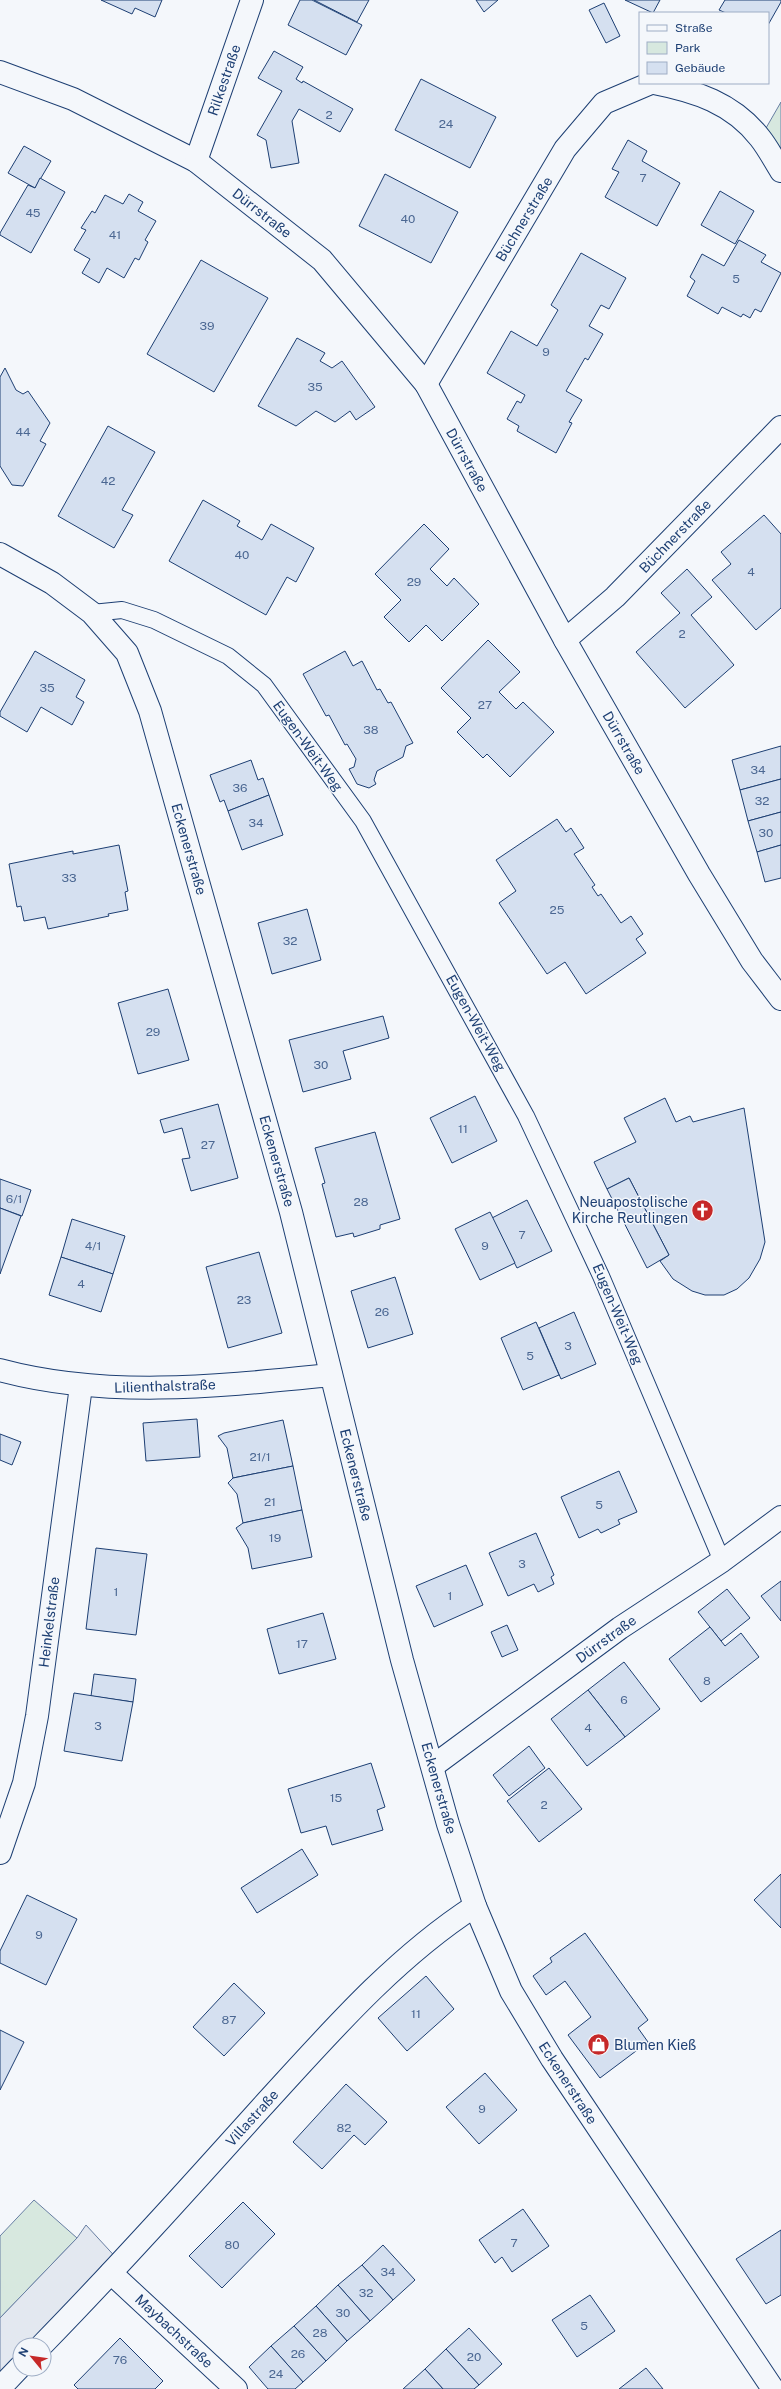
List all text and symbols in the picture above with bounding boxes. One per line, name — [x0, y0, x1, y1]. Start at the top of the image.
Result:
legend — [639, 12, 769, 84]
text: Straße — [675, 21, 713, 35]
text: Park — [675, 41, 701, 55]
street label: Rilkestraße — [204, 42, 244, 118]
text: Gebäude — [675, 61, 725, 75]
house number: 2 — [325, 108, 333, 122]
house number: 24 — [439, 117, 454, 131]
house number: 7 — [639, 171, 647, 185]
street label: Büchnerstraße — [492, 174, 556, 264]
street label: Dürrstraße — [229, 185, 295, 241]
house number: 45 — [25, 206, 41, 220]
house number: 40 — [401, 212, 415, 226]
house number: 41 — [109, 228, 121, 242]
house number: 5 — [732, 272, 740, 286]
house number: 39 — [200, 319, 214, 333]
house number: 9 — [542, 345, 550, 359]
house number: 35 — [307, 380, 323, 394]
house number: 44 — [15, 425, 31, 439]
street label: Dürrstraße — [443, 425, 491, 495]
house number: 42 — [101, 474, 115, 488]
street label: Büchnerstraße — [636, 496, 714, 576]
house number: 40 — [235, 548, 249, 562]
house number: 4 — [747, 565, 755, 579]
house number: 29 — [407, 575, 421, 589]
house number: 2 — [678, 627, 686, 641]
house number: 35 — [39, 681, 55, 695]
street label: Eugen-Weit-Weg — [270, 698, 346, 795]
house number: 27 — [478, 698, 492, 712]
street label: Dürrstraße — [599, 709, 649, 778]
house number: 38 — [363, 723, 379, 737]
house number: 34 — [750, 763, 766, 777]
house number: 36 — [233, 781, 247, 795]
house number: 32 — [755, 794, 769, 808]
street label: Eckenerstraße — [168, 801, 210, 897]
house number: 34 — [248, 816, 264, 830]
house number: 30 — [759, 826, 773, 840]
house number: 33 — [61, 871, 77, 885]
house number: 25 — [550, 903, 565, 917]
house number: 32 — [283, 934, 297, 948]
street label: Eugen-Weit-Weg — [443, 972, 509, 1074]
house number: 29 — [146, 1025, 160, 1039]
house number: 30 — [314, 1058, 328, 1072]
street label: Eckenerstraße — [256, 1113, 298, 1209]
house number: 11 — [458, 1122, 468, 1136]
house number: 27 — [201, 1138, 215, 1152]
house number: 6/1 — [6, 1192, 22, 1206]
place label: Neuapostolische Kirche Reutlingen — [572, 1194, 688, 1226]
house number: 28 — [354, 1195, 369, 1209]
church icon: Neuapostolische Kirche Reutlingen — [690, 1197, 716, 1223]
house number: 7 — [518, 1228, 526, 1242]
house number: 4/1 — [85, 1239, 101, 1253]
house number: 9 — [481, 1239, 489, 1253]
street label: Eugen-Weit-Weg — [590, 1261, 647, 1367]
house number: 4 — [77, 1277, 85, 1291]
house number: 23 — [237, 1293, 251, 1307]
house number: 26 — [375, 1305, 389, 1319]
house number: 3 — [564, 1339, 572, 1353]
house number: 5 — [526, 1349, 534, 1363]
street label: Lilienthalstraße — [114, 1376, 216, 1396]
street label: Eckenerstraße — [337, 1427, 375, 1523]
house number: 21/1 — [249, 1450, 271, 1464]
house number: 21 — [264, 1495, 276, 1509]
house number: 5 — [595, 1498, 603, 1512]
house number: 19 — [269, 1531, 281, 1545]
house number: 3 — [518, 1557, 526, 1571]
street label: Heinkelstraße — [36, 1576, 63, 1668]
house number: 1 — [114, 1585, 118, 1599]
house number: 1 — [448, 1589, 452, 1603]
street label: Dürrstraße — [573, 1612, 639, 1666]
house number: 17 — [296, 1637, 308, 1651]
house number: 8 — [703, 1674, 711, 1688]
house number: 6 — [620, 1693, 628, 1707]
house number: 3 — [94, 1719, 102, 1733]
house number: 4 — [584, 1721, 592, 1735]
street label: Eckenerstraße — [418, 1740, 460, 1836]
house number: 15 — [330, 1791, 343, 1805]
house number: 2 — [540, 1798, 548, 1812]
house number: 9 — [35, 1928, 43, 1942]
house number: 11 — [411, 2007, 421, 2021]
house number: 87 — [222, 2013, 236, 2027]
shop icon: Blumen Kieß — [586, 2032, 612, 2058]
place label: Blumen Kieß — [614, 2037, 696, 2053]
street label: Eckenerstraße — [536, 2039, 600, 2127]
street label: Villastraße — [223, 2086, 282, 2150]
house number: 9 — [478, 2102, 486, 2116]
house number: 82 — [337, 2121, 351, 2135]
house number: 7 — [510, 2236, 518, 2250]
house number: 80 — [224, 2238, 240, 2252]
house number: 34 — [380, 2265, 396, 2279]
house number: 32 — [359, 2286, 373, 2300]
street label: Maybachstraße — [132, 2291, 216, 2371]
house number: 30 — [336, 2306, 350, 2320]
house number: 5 — [580, 2319, 588, 2333]
house number: 28 — [313, 2326, 328, 2340]
north arrow — [12, 2337, 52, 2377]
text: N — [16, 2345, 31, 2359]
house number: 26 — [291, 2347, 305, 2361]
house number: 20 — [467, 2350, 481, 2364]
house number: 76 — [113, 2353, 127, 2367]
house number: 24 — [269, 2367, 284, 2381]

